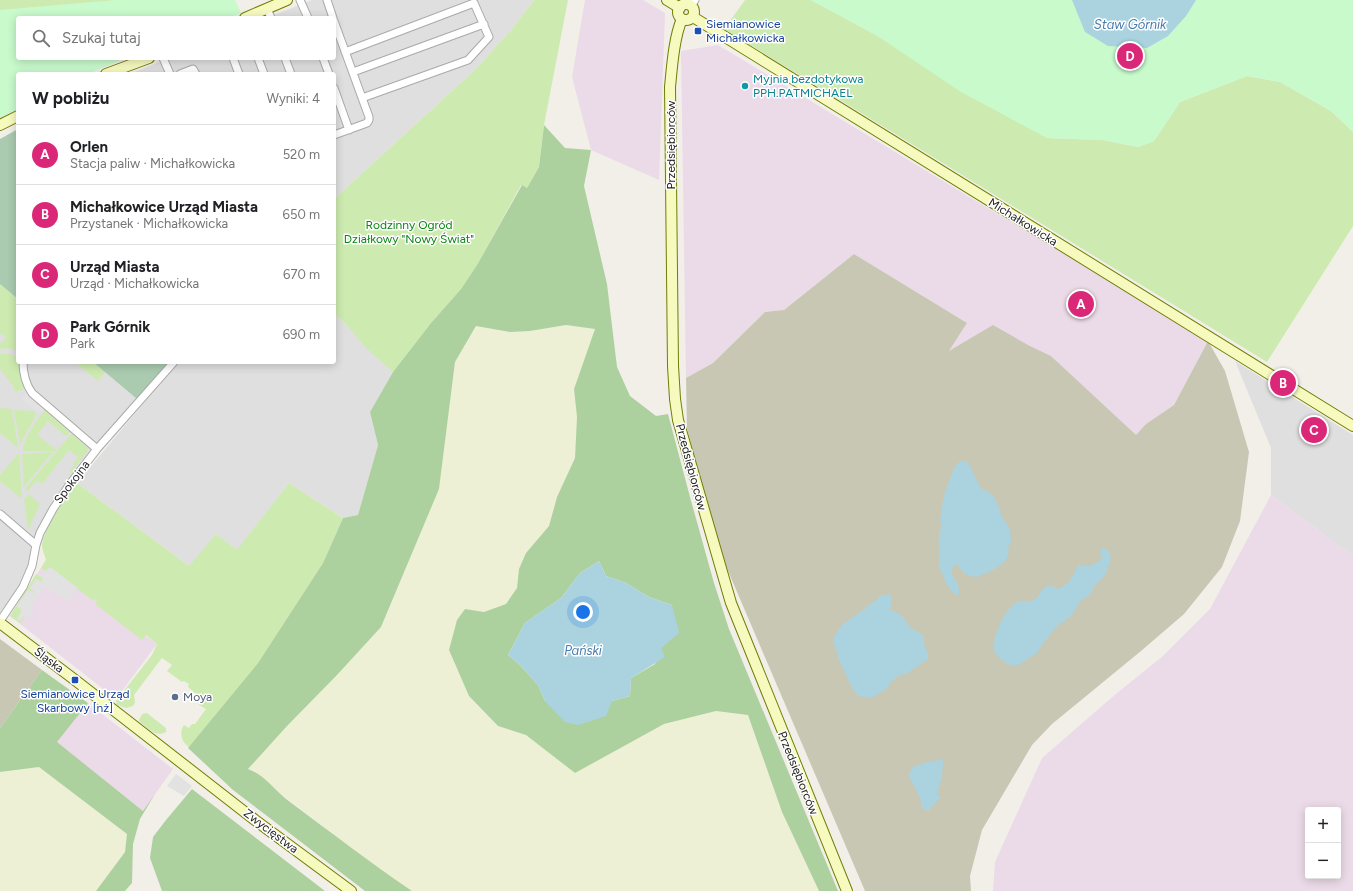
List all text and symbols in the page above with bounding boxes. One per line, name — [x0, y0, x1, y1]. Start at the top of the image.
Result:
search box — [16, 16, 336, 60]
place label: Siemianowice Michałkowicka — [706, 17, 785, 45]
water label: Staw Górnik — [1094, 17, 1167, 32]
marker: Siemianowice Michałkowicka — [693, 26, 703, 36]
icon: search — [30, 27, 52, 49]
text: Szukaj tutaj — [62, 29, 141, 47]
pin: D — [1117, 41, 1143, 71]
place label: Myjnia bezdotykowa PPH.PATMICHAEL — [753, 72, 863, 100]
marker: Myjnia bezdotykowa PPH.PATMICHAEL — [740, 81, 750, 91]
text: W pobliżu — [32, 88, 109, 108]
text: Wyniki: 4 — [267, 91, 320, 106]
street label: Przedsiębiorców — [664, 100, 678, 189]
text: Orlen — [70, 138, 108, 156]
text: A — [40, 147, 50, 162]
text: 520 m — [283, 147, 320, 162]
text: Stacja paliw · Michałkowicka — [70, 156, 235, 171]
street label: Michałkowicka — [986, 195, 1060, 249]
text: Michałkowice Urząd Miasta — [70, 198, 258, 216]
text: B — [41, 207, 49, 222]
text: 650 m — [283, 207, 320, 222]
text: Przystanek · Michałkowicka — [70, 216, 228, 231]
park label: Rodzinny Ogród Działkowy "Nowy Świat" — [344, 218, 474, 246]
text: Urząd Miasta — [70, 258, 159, 276]
text: C — [40, 267, 50, 282]
text: 670 m — [283, 267, 320, 282]
text: Urząd · Michałkowicka — [70, 276, 199, 291]
pin: A — [1068, 289, 1094, 319]
text: Park Górnik — [70, 318, 150, 336]
text: D — [40, 327, 50, 342]
text: 690 m — [283, 327, 320, 342]
text: Park — [70, 336, 95, 351]
pin: B — [1270, 368, 1296, 398]
pin: C — [1301, 415, 1327, 445]
street label: Przedsiębiorców — [673, 422, 709, 512]
street label: Spokojna — [51, 458, 93, 506]
your location — [573, 602, 593, 622]
water label: Pański — [564, 643, 603, 658]
street label: Śląska — [31, 644, 67, 676]
marker: Siemianowice Urząd Skarbowy [nż] — [70, 675, 80, 685]
place label: Siemianowice Urząd Skarbowy [nż] — [20, 687, 130, 715]
place label: Moya — [183, 690, 212, 704]
marker: Moya — [170, 692, 180, 702]
street label: Przedsiębiorców — [775, 729, 821, 817]
street label: Zwycięstwa — [241, 806, 301, 856]
map controls — [1305, 807, 1341, 879]
button: + — [1305, 807, 1341, 843]
button: − — [1305, 843, 1341, 879]

